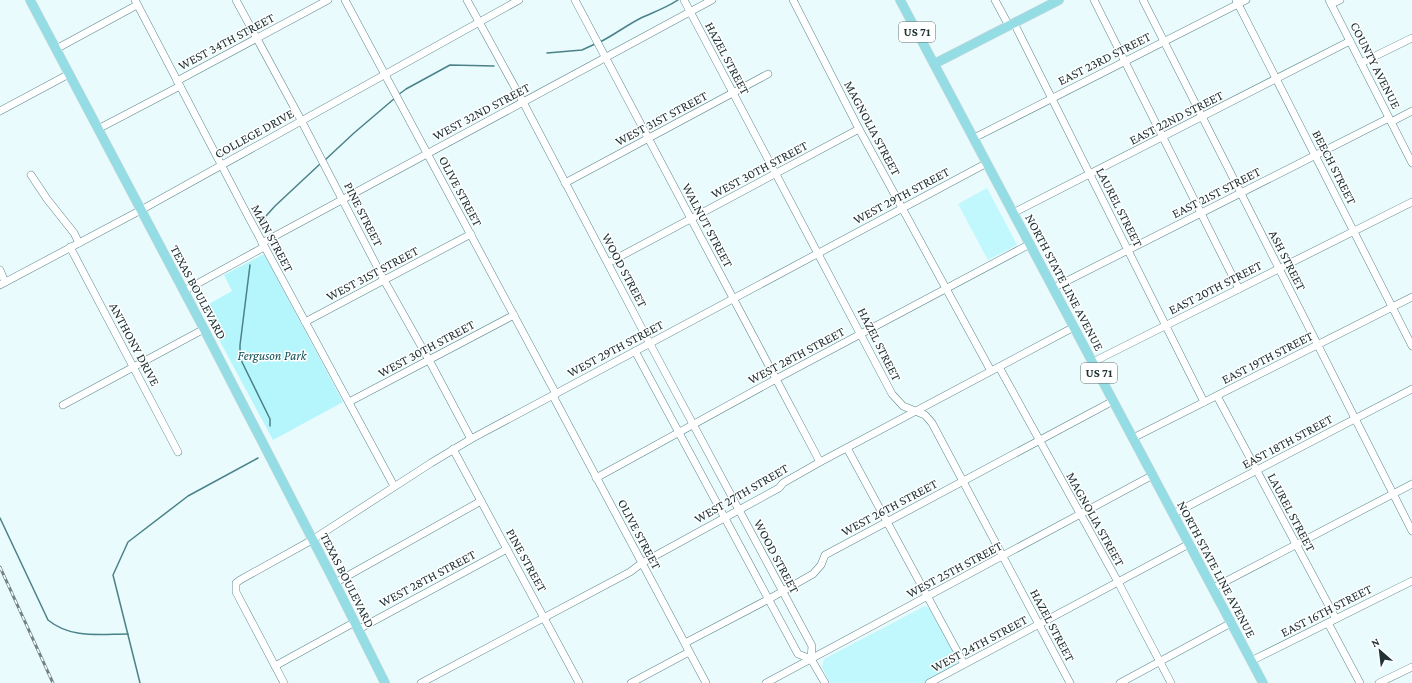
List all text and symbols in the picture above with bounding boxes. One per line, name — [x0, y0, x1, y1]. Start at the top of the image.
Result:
street label: WEST 34TH STREET — [176, 10, 277, 73]
street label: HAZEL STREET — [702, 19, 753, 97]
street label: COUNTY AVENUE — [1347, 19, 1404, 111]
road number: US 71 — [899, 22, 935, 42]
street label: EAST 23RD STREET — [1055, 29, 1153, 88]
street label: MAGNOLIA STREET — [841, 78, 904, 178]
street label: WEST 32ND STREET — [430, 79, 532, 143]
street label: EAST 22ND STREET — [1127, 87, 1226, 148]
street label: WEST 31ST STREET — [613, 88, 710, 149]
street label: COLLEGE DRIVE — [212, 105, 296, 161]
street label: BEECH STREET — [1309, 128, 1360, 207]
street label: WEST 30TH STREET — [708, 138, 810, 201]
street label: OLIVE STREET — [436, 153, 485, 229]
street label: WEST 29TH STREET — [851, 164, 952, 227]
street label: EAST 21ST STREET — [1169, 164, 1263, 221]
street label: LAUREL STREET — [1093, 165, 1146, 249]
street label: PINE STREET — [341, 180, 386, 249]
street label: WALNUT STREET — [679, 181, 736, 270]
street label: MAIN STREET — [248, 202, 297, 275]
street label: NORTH STATE LINE AVENUE — [1022, 211, 1107, 353]
street label: ASH STREET — [1266, 227, 1309, 293]
street label: WOOD STREET — [599, 231, 650, 310]
street label: TEXAS BOULEVARD — [167, 243, 230, 342]
street label: WEST 31ST STREET — [324, 243, 421, 304]
street label: EAST 20TH STREET — [1166, 257, 1264, 317]
street label: ANTHONY DRIVE — [106, 300, 163, 389]
street label: HAZEL STREET — [855, 305, 904, 383]
street label: WEST 30TH STREET — [375, 317, 477, 380]
street label: WEST 29TH STREET — [565, 317, 666, 380]
street label: WEST 28TH STREET — [745, 324, 847, 387]
street label: EAST 19TH STREET — [1219, 328, 1315, 387]
park label: Ferguson Park — [238, 348, 308, 363]
road number: US 71 — [1081, 363, 1117, 383]
street label: EAST 18TH STREET — [1239, 411, 1335, 472]
street label: WEST 27TH STREET — [692, 460, 791, 526]
street label: MAGNOLIA STREET — [1063, 470, 1128, 569]
street label: LAUREL STREET — [1265, 470, 1319, 554]
street label: WEST 26TH STREET — [839, 476, 940, 539]
street label: OLIVE STREET — [615, 496, 664, 572]
street label: NORTH STATE LINE AVENUE — [1174, 498, 1259, 640]
street label: WOOD STREET — [751, 517, 802, 596]
street label: PINE STREET — [503, 526, 550, 594]
street label: TEXAS BOULEVARD — [317, 530, 378, 630]
street label: WEST 25TH STREET — [904, 538, 1005, 601]
street label: WEST 28TH STREET — [376, 547, 478, 610]
street label: EAST 16TH STREET — [1278, 581, 1374, 640]
street label: HAZEL STREET — [1027, 586, 1078, 664]
street label: WEST 24TH STREET — [929, 612, 1030, 675]
north arrow — [1360, 631, 1400, 671]
text: N — [1369, 635, 1382, 649]

